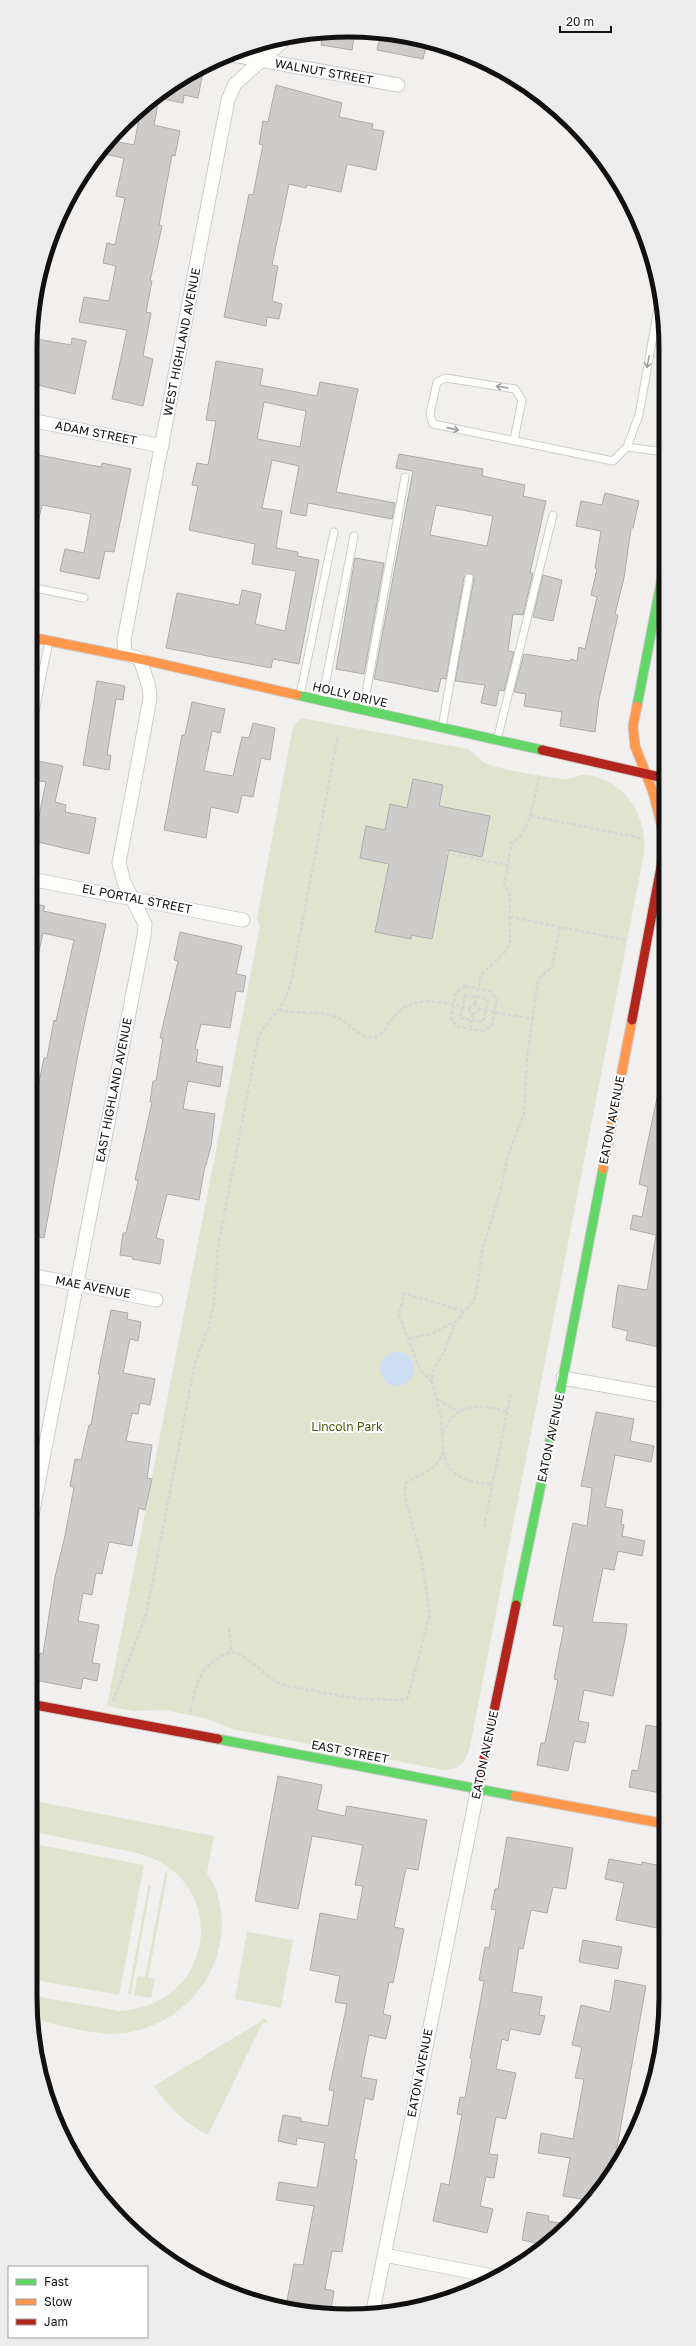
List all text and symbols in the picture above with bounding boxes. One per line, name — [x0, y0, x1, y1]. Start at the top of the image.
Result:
scale bar — [560, 8, 611, 34]
text: 20 m — [566, 14, 594, 29]
street label: WALNUT STREET — [274, 55, 375, 88]
street label: WEST HIGHLAND AVENUE — [160, 267, 203, 417]
one-way arrow — [644, 356, 652, 369]
one-way arrow — [496, 383, 509, 391]
street label: ADAM STREET — [54, 417, 139, 448]
one-way arrow — [446, 425, 459, 433]
street label: HOLLY DRIVE — [311, 679, 389, 710]
street label: EL PORTAL STREET — [81, 880, 194, 917]
street label: EAST HIGHLAND AVENUE — [92, 1016, 135, 1163]
street label: EATON AVENUE — [596, 1074, 627, 1166]
street label: MAE AVENUE — [54, 1272, 132, 1301]
street label: EATON AVENUE — [534, 1392, 567, 1484]
park label: Lincoln Park — [311, 1419, 383, 1434]
street label: EATON AVENUE — [468, 1709, 501, 1801]
street label: EAST STREET — [310, 1737, 391, 1766]
street label: EATON AVENUE — [404, 2027, 435, 2119]
legend — [8, 2266, 148, 2338]
text: Fast — [44, 2274, 69, 2289]
text: Slow — [44, 2294, 72, 2309]
text: Jam — [44, 2314, 68, 2329]

